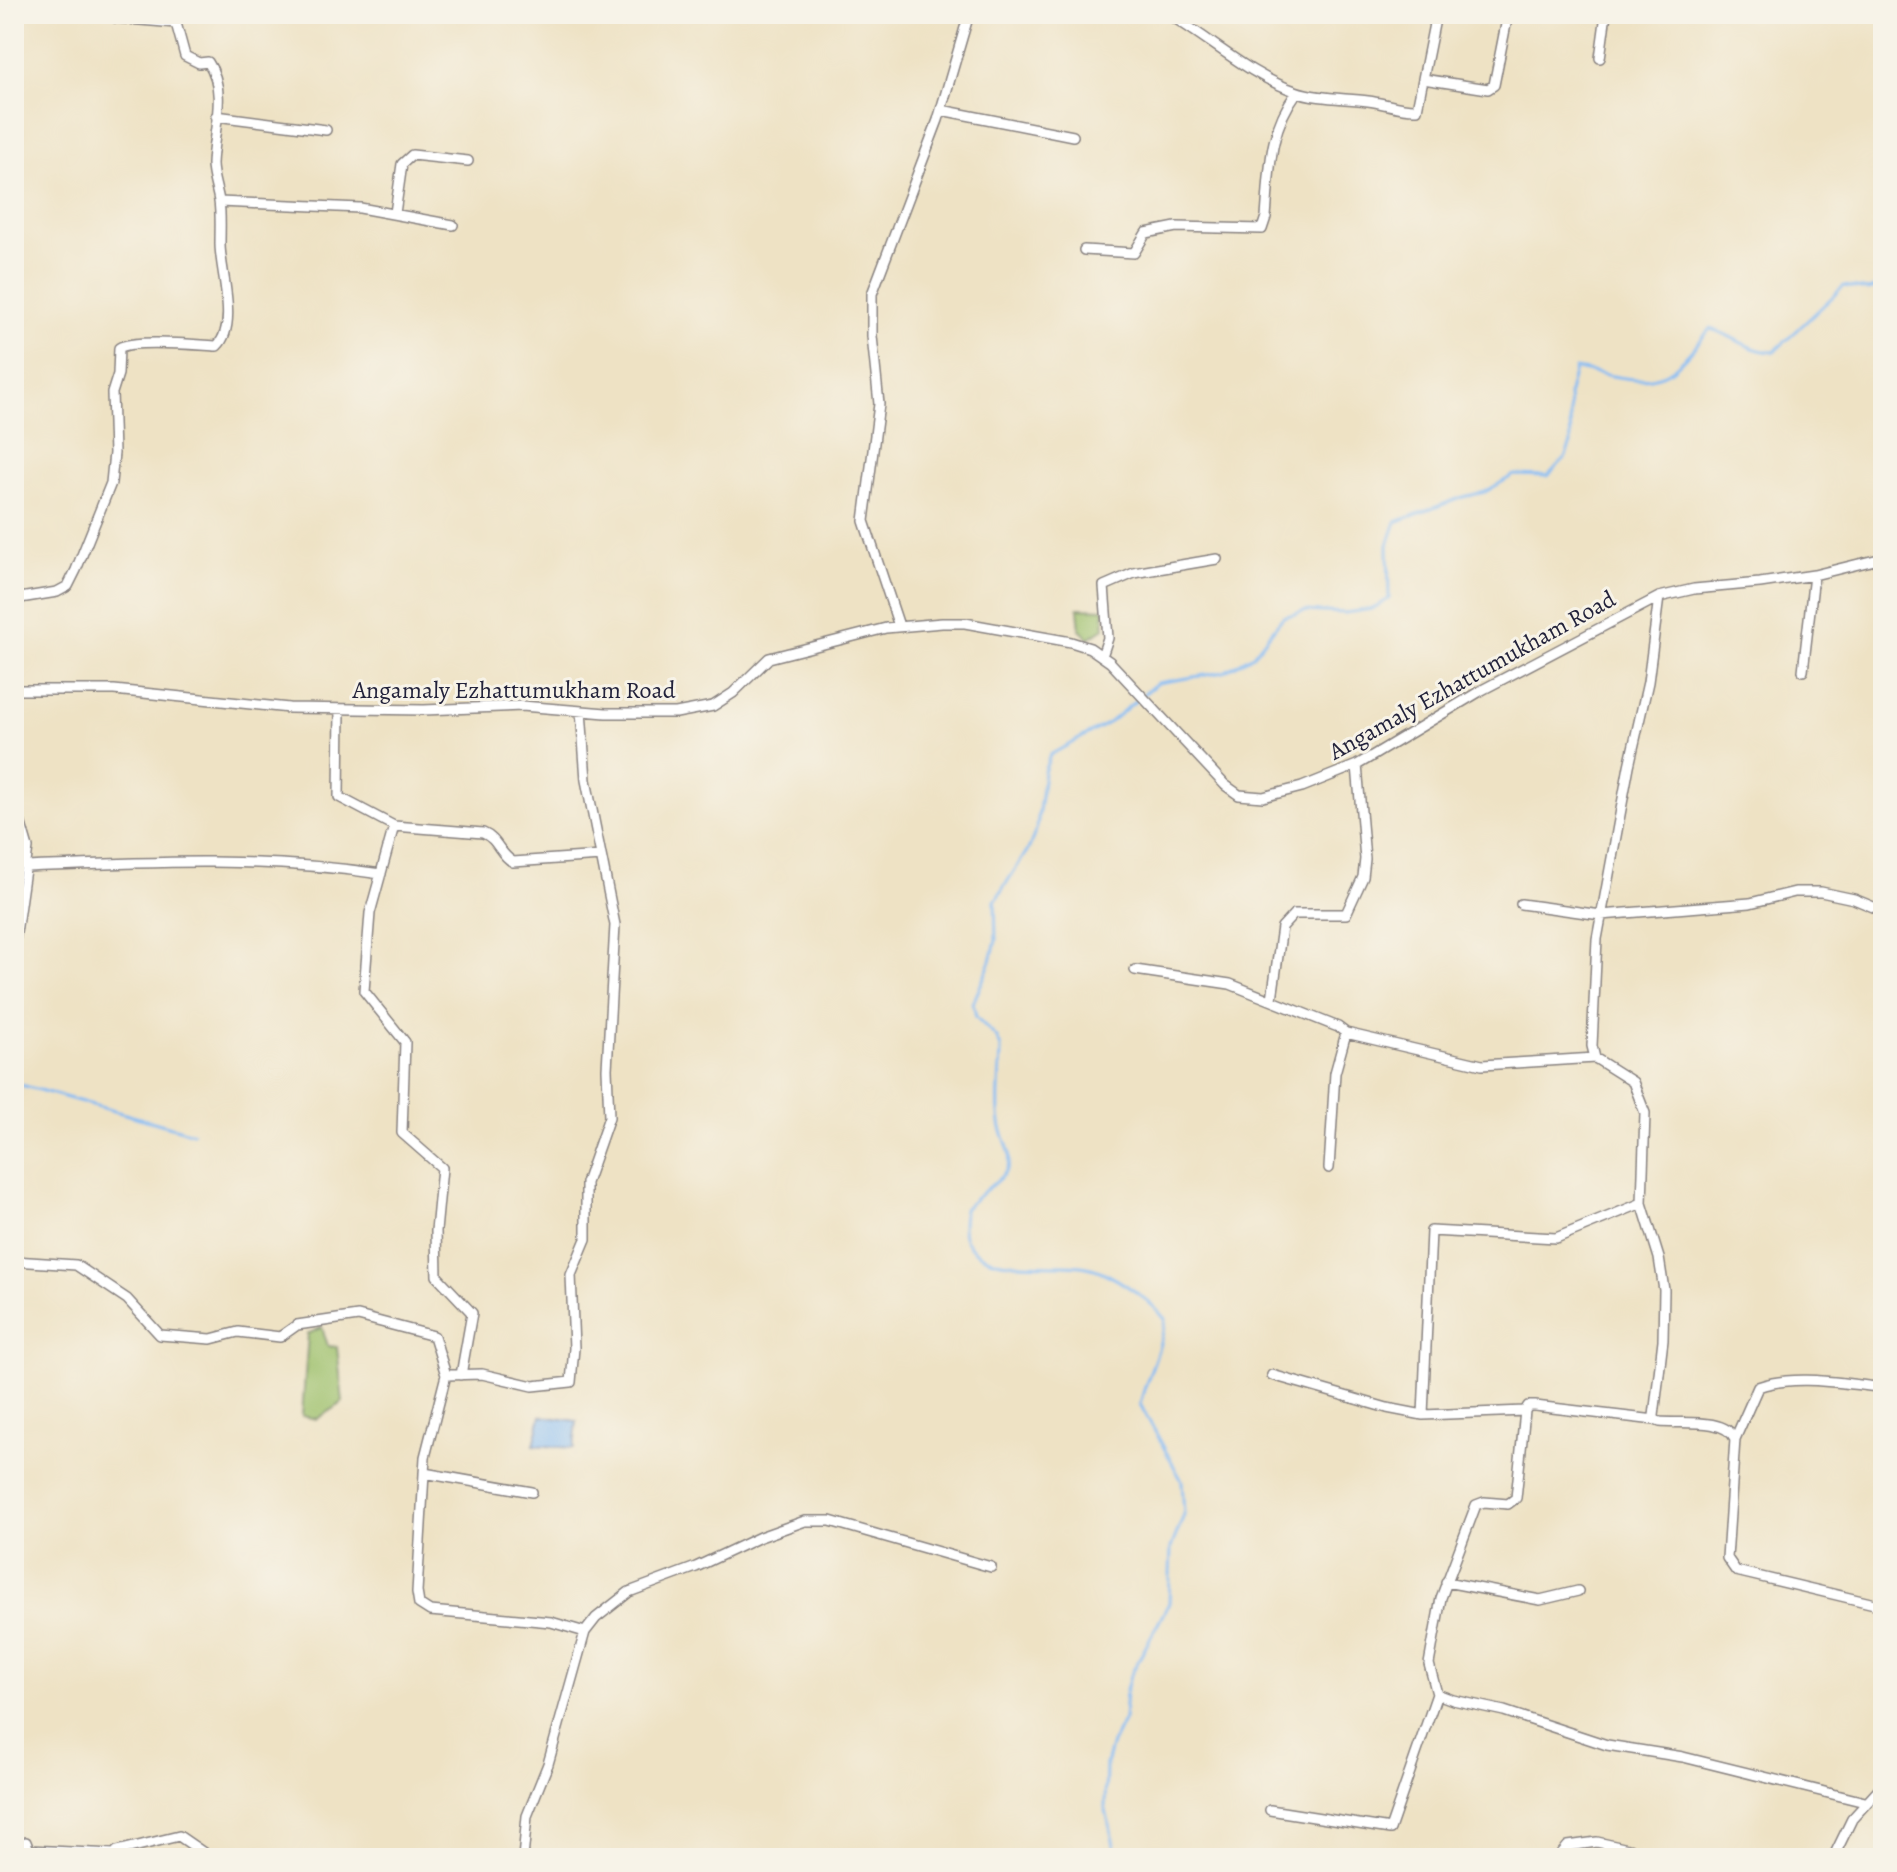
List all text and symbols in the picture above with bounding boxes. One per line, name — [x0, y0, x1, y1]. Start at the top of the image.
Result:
street label: Angamaly Ezhattumukham Road — [1322, 583, 1621, 768]
street label: Angamaly Ezhattumukham Road — [351, 674, 676, 706]

